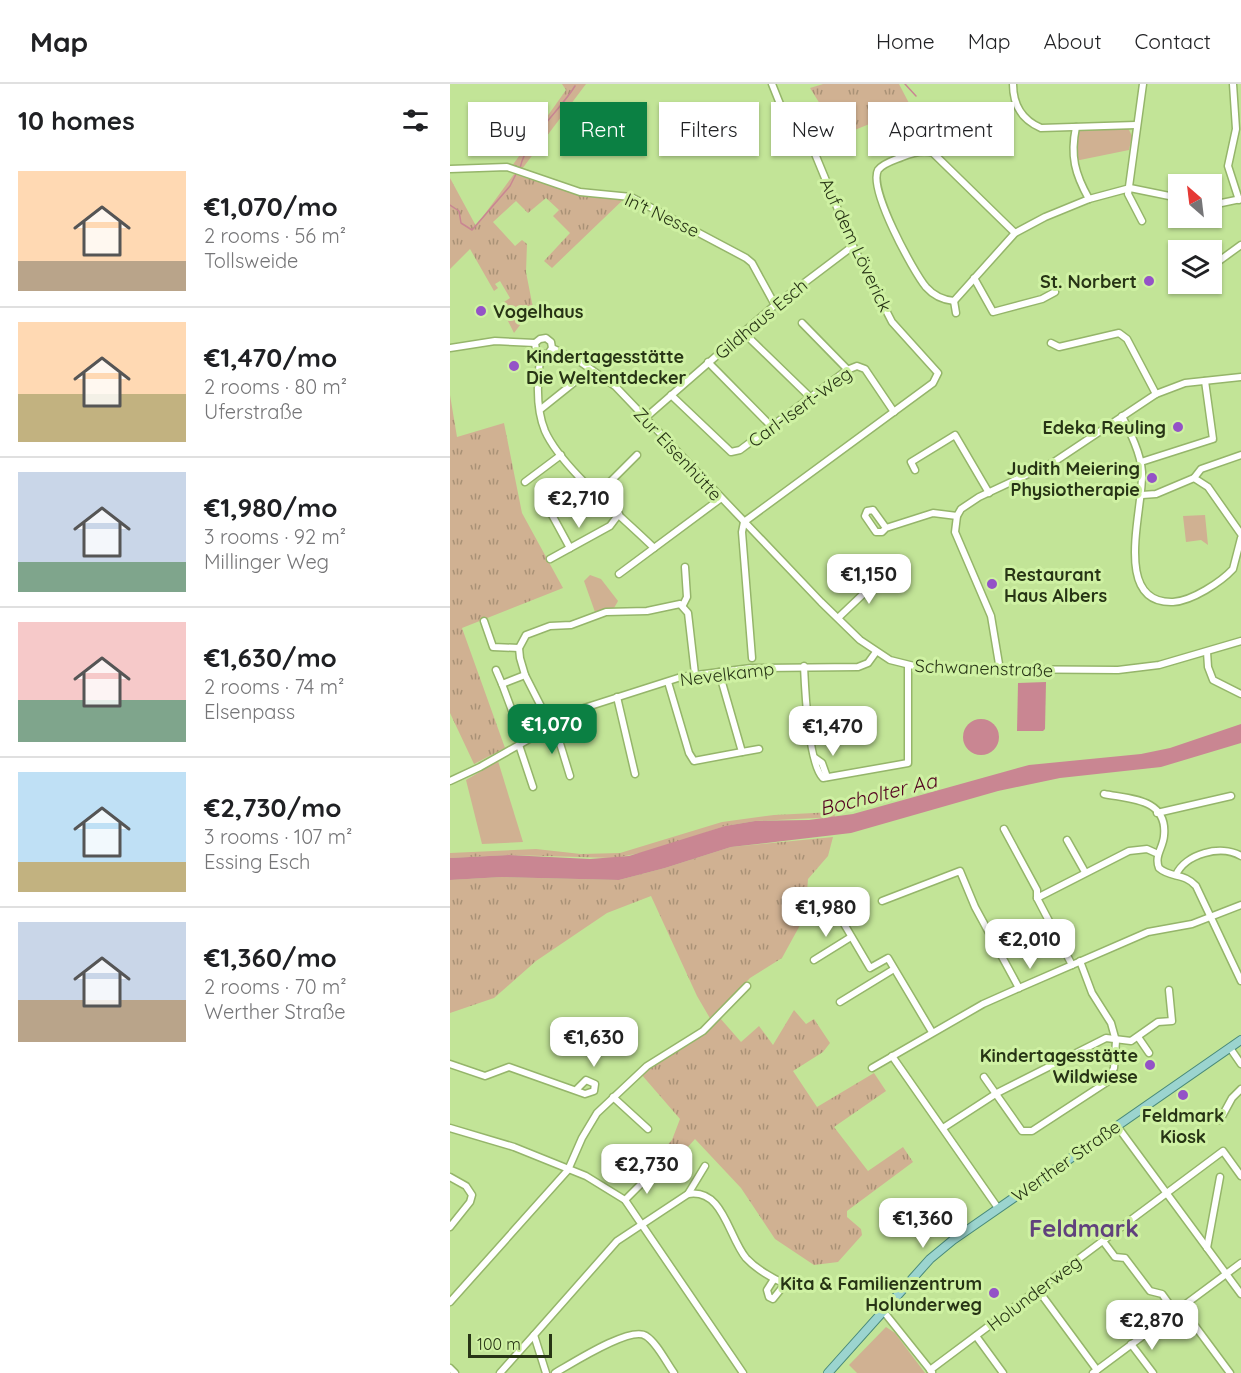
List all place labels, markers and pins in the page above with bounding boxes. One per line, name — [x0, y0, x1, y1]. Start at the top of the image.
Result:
place label: St. Norbert — [1040, 270, 1137, 293]
marker: St. Norbert — [1142, 274, 1156, 288]
place label: Vogelhaus — [493, 300, 584, 323]
marker: Vogelhaus — [474, 304, 488, 318]
place label: Kindertagesstätte Die Weltentdecker — [526, 345, 687, 389]
marker: Kindertagesstätte Die Weltentdecker — [507, 359, 521, 373]
place label: Edeka Reuling — [1043, 416, 1166, 439]
marker: Edeka Reuling — [1171, 420, 1185, 434]
place label: Judith Meiering Physiotherapie — [1006, 457, 1140, 501]
marker: Judith Meiering Physiotherapie — [1145, 471, 1159, 485]
pin: €2,710 — [530, 478, 628, 529]
pin: €1,150 — [820, 554, 918, 605]
place label: Restaurant Haus Albers — [1004, 563, 1107, 607]
marker: Restaurant Haus Albers — [985, 577, 999, 591]
pin: €1,070 — [503, 704, 601, 755]
pin: €1,470 — [784, 706, 882, 757]
pin: €1,980 — [777, 887, 875, 938]
pin: €2,010 — [981, 919, 1079, 970]
pin: €1,630 — [545, 1017, 643, 1068]
place label: Kindertagesstätte Wildwiese — [980, 1044, 1138, 1088]
marker: Kindertagesstätte Wildwiese — [1143, 1058, 1157, 1072]
marker: Feldmark Kiosk — [1176, 1088, 1190, 1102]
place label: Feldmark Kiosk — [1142, 1104, 1224, 1148]
pin: €2,730 — [598, 1144, 696, 1195]
pin: €1,360 — [874, 1198, 972, 1249]
place label: Kita & Familienzentrum Holunderweg — [780, 1272, 982, 1316]
marker: Kita & Familienzentrum Holunderweg — [987, 1286, 1001, 1300]
pin: €2,870 — [1103, 1300, 1201, 1351]

